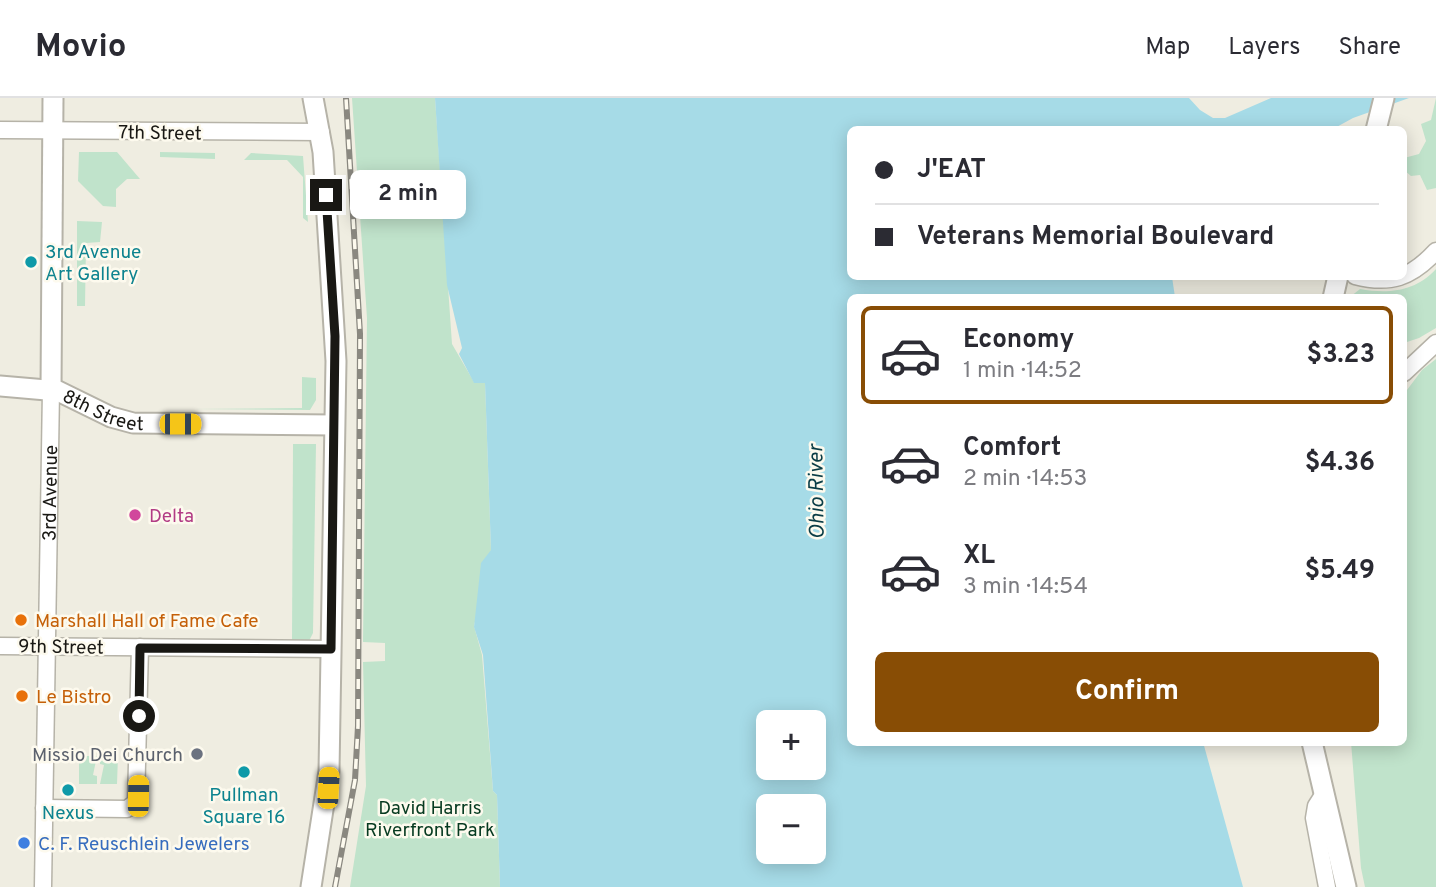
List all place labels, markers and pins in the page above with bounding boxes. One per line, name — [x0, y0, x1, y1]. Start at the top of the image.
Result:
place label: 3rd Avenue Art Gallery — [45, 241, 141, 287]
marker: 3rd Avenue Art Gallery — [23, 254, 39, 270]
place label: Delta — [149, 505, 194, 529]
marker: Delta — [127, 507, 143, 523]
place label: Marshall Hall of Fame Cafe — [35, 610, 258, 634]
marker: Marshall Hall of Fame Cafe — [13, 612, 29, 628]
place label: Le Bistro — [36, 686, 111, 710]
marker: Le Bistro — [14, 688, 30, 704]
place label: Missio Dei Church — [32, 744, 183, 768]
marker: Missio Dei Church — [189, 746, 205, 762]
marker: Pullman Square 16 — [236, 764, 252, 780]
marker: Nexus — [60, 782, 76, 798]
place label: Pullman Square 16 — [203, 784, 285, 830]
place label: Nexus — [42, 802, 94, 826]
place label: C. F. Reuschlein Jewelers — [38, 833, 250, 857]
marker: C. F. Reuschlein Jewelers — [16, 835, 32, 851]

